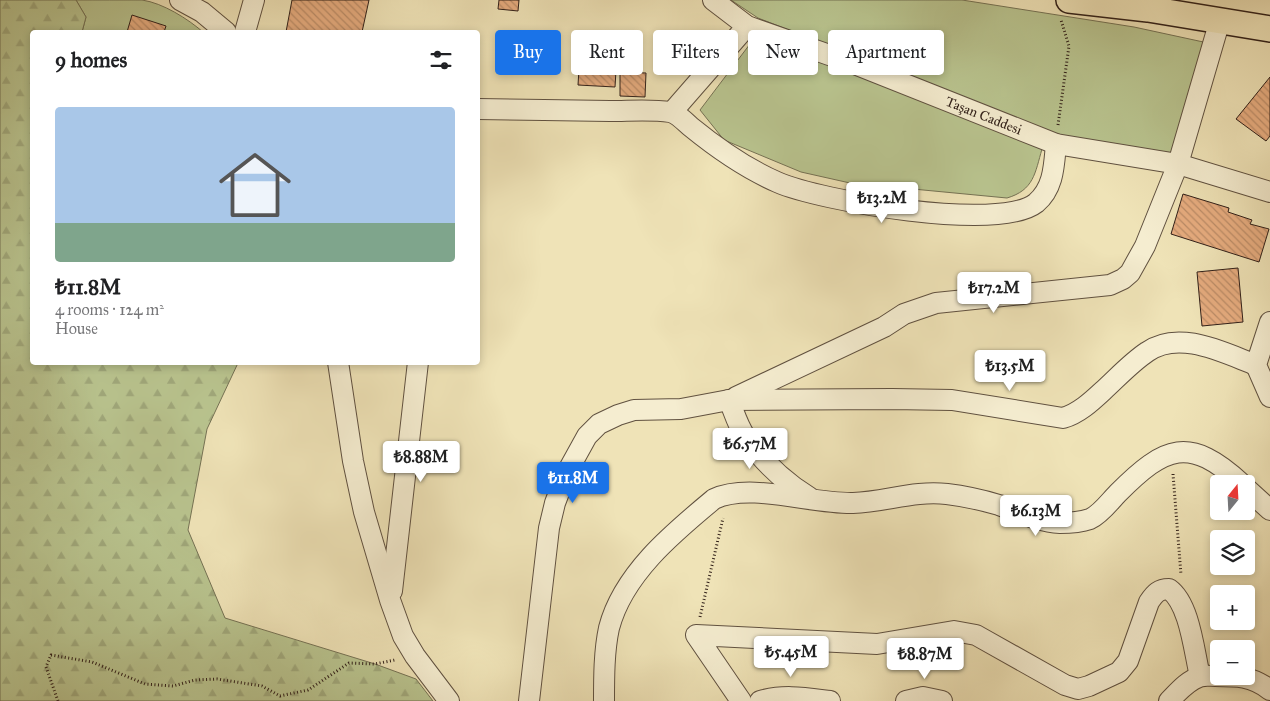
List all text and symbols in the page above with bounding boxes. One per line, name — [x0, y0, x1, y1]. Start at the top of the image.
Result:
chip: Buy — [495, 30, 561, 75]
chip: Rent — [571, 30, 643, 75]
chip: Filters — [653, 30, 738, 75]
chip: New — [748, 30, 818, 75]
chip: Apartment — [828, 30, 944, 75]
icon: filters — [427, 46, 455, 74]
text: 9 homes — [55, 47, 127, 73]
street label: Taşan Caddesi — [943, 93, 1024, 139]
icon: home — [210, 140, 300, 230]
pin: ₺13.2M — [841, 182, 923, 224]
text: ₺13.2M — [857, 188, 907, 207]
pin: ₺17.2M — [953, 272, 1035, 314]
text: ₺11.8M — [55, 274, 121, 300]
text: ₺17.2M — [968, 278, 1020, 297]
text: 4 rooms · 124 m² — [55, 300, 164, 319]
text: House — [55, 319, 98, 338]
pin: ₺13.5M — [969, 350, 1051, 392]
text: ₺13.5M — [986, 356, 1034, 375]
pin: ₺6.57M — [709, 428, 791, 470]
text: ₺6.57M — [724, 434, 776, 453]
pin: ₺8.88M — [380, 440, 462, 483]
text: ₺8.88M — [394, 447, 448, 466]
pin: ₺11.8M — [532, 462, 614, 504]
text: ₺11.8M — [548, 468, 598, 487]
north arrow — [1210, 475, 1255, 520]
map controls — [1210, 475, 1255, 685]
pin: ₺6.13M — [995, 494, 1077, 537]
text: ₺6.13M — [1011, 501, 1061, 520]
button: layers — [1210, 530, 1255, 575]
button: + — [1210, 585, 1255, 630]
pin: ₺5.45M — [750, 636, 832, 678]
pin: ₺8.87M — [884, 638, 966, 680]
button: − — [1210, 640, 1255, 685]
text: ₺5.45M — [765, 642, 817, 661]
text: ₺8.87M — [898, 644, 952, 663]

